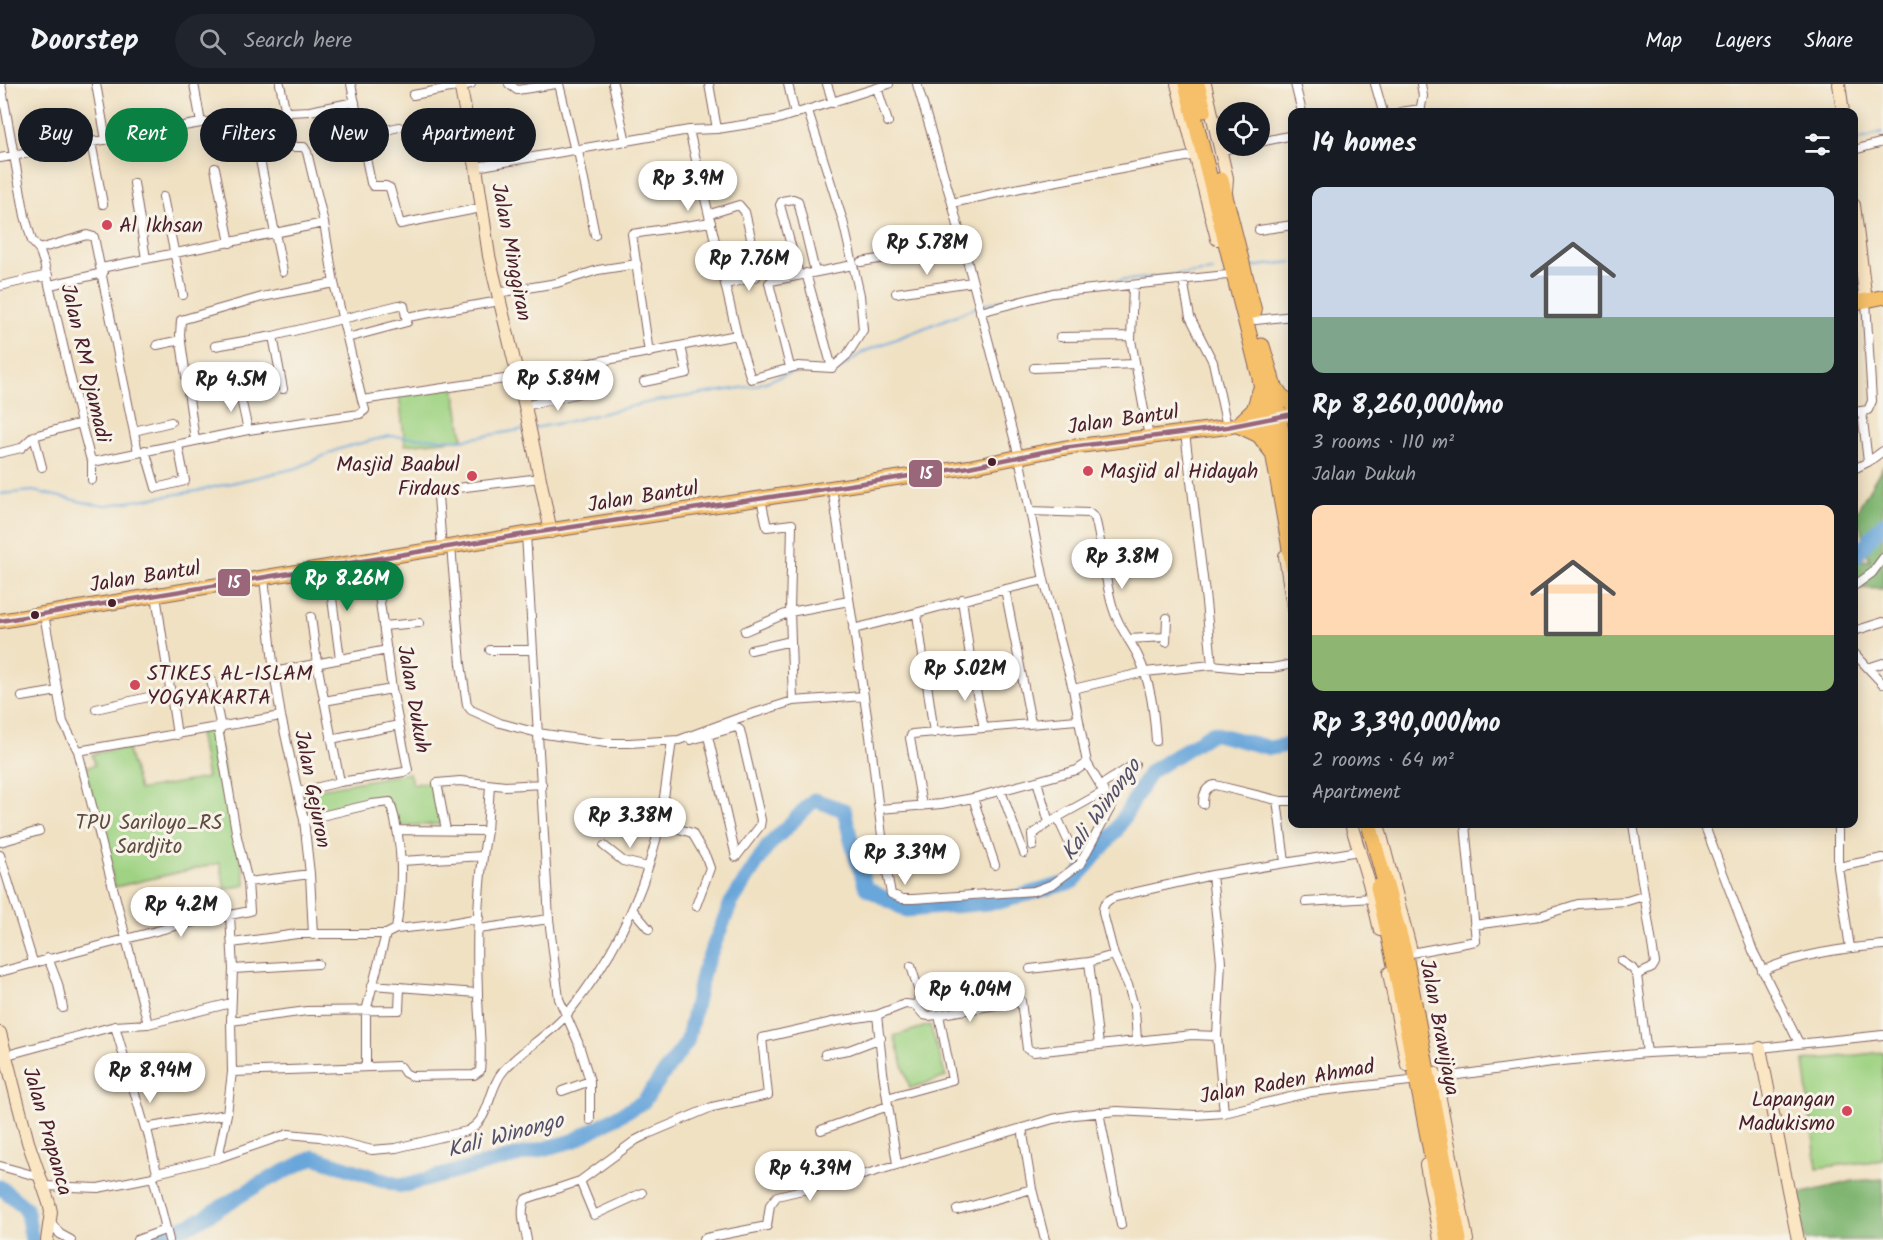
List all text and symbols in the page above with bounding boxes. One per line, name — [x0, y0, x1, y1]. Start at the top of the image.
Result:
search box — [175, 14, 595, 68]
text: Doorstep — [30, 19, 139, 64]
text: Search here — [244, 24, 352, 59]
icon: search — [196, 25, 229, 58]
text: Map — [1645, 25, 1682, 58]
text: Layers — [1715, 25, 1771, 58]
text: Share — [1804, 25, 1853, 58]
map controls — [1216, 102, 1270, 156]
button: locate — [1216, 102, 1270, 156]
chip: Buy — [18, 108, 93, 162]
chip: Rent — [105, 108, 188, 162]
chip: Filters — [200, 108, 297, 162]
chip: New — [309, 108, 389, 162]
chip: Apartment — [401, 108, 536, 162]
text: 14 homes — [1312, 123, 1417, 165]
icon: filters — [1801, 128, 1834, 161]
pin: Rp 3.9M — [633, 161, 743, 212]
text: Rp 3.9M — [652, 164, 724, 196]
street label: Jalan Minggiran — [481, 180, 540, 324]
place label: Al Ikhsan — [119, 210, 203, 243]
marker: Al Ikhsan — [100, 218, 114, 232]
pin: Rp 5.78M — [865, 225, 989, 276]
icon: home — [1519, 226, 1627, 334]
text: Rp 5.78M — [886, 228, 968, 260]
pin: Rp 7.76M — [687, 241, 811, 292]
text: Rp 7.76M — [709, 244, 789, 276]
street label: Jalan RM Djamadi — [50, 281, 119, 447]
pin: Rp 5.84M — [496, 361, 620, 412]
pin: Rp 4.5M — [176, 362, 286, 413]
text: Rp 5.84M — [516, 364, 600, 396]
text: Rp 4.5M — [195, 365, 267, 397]
text: Rp 8,260,000/mo — [1312, 385, 1504, 427]
street label: Jalan Bantul — [1065, 396, 1181, 445]
text: 3 rooms · 110 m² — [1312, 427, 1454, 459]
place label: Masjid Baabul Firdaus — [336, 449, 460, 506]
unlabelled marker — [986, 456, 998, 468]
place label: Masjid al Hidayah — [1100, 456, 1258, 489]
line badge: 15 — [908, 459, 943, 488]
text: Jalan Dukuh — [1312, 459, 1416, 491]
text: 15 — [920, 462, 934, 487]
marker: Masjid al Hidayah — [1081, 464, 1095, 478]
marker: Masjid Baabul Firdaus — [465, 469, 479, 483]
street label: Jalan Bantul — [585, 472, 701, 523]
pin: Rp 3.8M — [1067, 539, 1177, 590]
text: Rp 3.8M — [1085, 542, 1159, 574]
icon: home — [1519, 544, 1627, 652]
street label: Jalan Bantul — [87, 552, 203, 603]
pin: Rp 8.26M — [285, 561, 409, 612]
text: Rp 8.26M — [305, 564, 389, 596]
line badge: 15 — [217, 568, 251, 597]
text: 15 — [228, 571, 242, 596]
unlabelled marker — [106, 597, 118, 609]
unlabelled marker — [29, 609, 41, 621]
street label: Jalan Dukuh — [387, 643, 438, 756]
pin: Rp 5.02M — [903, 651, 1027, 702]
text: Rp 5.02M — [924, 654, 1006, 686]
place label: STIKES AL-ISLAM YOGYAKARTA — [147, 658, 313, 715]
marker: STIKES AL-ISLAM YOGYAKARTA — [128, 678, 142, 692]
text: Rp 3,390,000/mo — [1312, 703, 1501, 745]
street label: Jalan Gejuron — [284, 727, 339, 851]
text: 2 rooms · 64 m² — [1312, 745, 1454, 777]
water label: Kali Winongo — [1053, 750, 1152, 869]
text: Apartment — [1312, 777, 1401, 809]
pin: Rp 3.38M — [568, 798, 692, 849]
text: Rp 3.38M — [588, 801, 672, 833]
park label: TPU Sariloyo_RS Sardjito — [76, 807, 222, 864]
pin: Rp 3.39M — [843, 835, 967, 886]
text: Rp 3.39M — [864, 838, 946, 870]
pin: Rp 4.2M — [126, 887, 236, 938]
text: Rp 4.2M — [145, 890, 217, 922]
street label: Jalan Brawijaya — [1409, 956, 1468, 1098]
pin: Rp 4.04M — [908, 972, 1032, 1023]
text: Rp 4.04M — [929, 975, 1011, 1007]
street label: Jalan Raden Ahmad — [1197, 1051, 1378, 1114]
pin: Rp 8.94M — [88, 1053, 212, 1104]
text: Rp 8.94M — [108, 1056, 192, 1088]
street label: Jalan Prapanca — [12, 1063, 81, 1200]
place label: Lapangan Madukismo — [1738, 1084, 1835, 1141]
water label: Kali Winongo — [444, 1104, 570, 1169]
marker: Lapangan Madukismo — [1840, 1104, 1854, 1118]
pin: Rp 4.39M — [748, 1151, 872, 1202]
text: Rp 4.39M — [769, 1154, 851, 1186]

